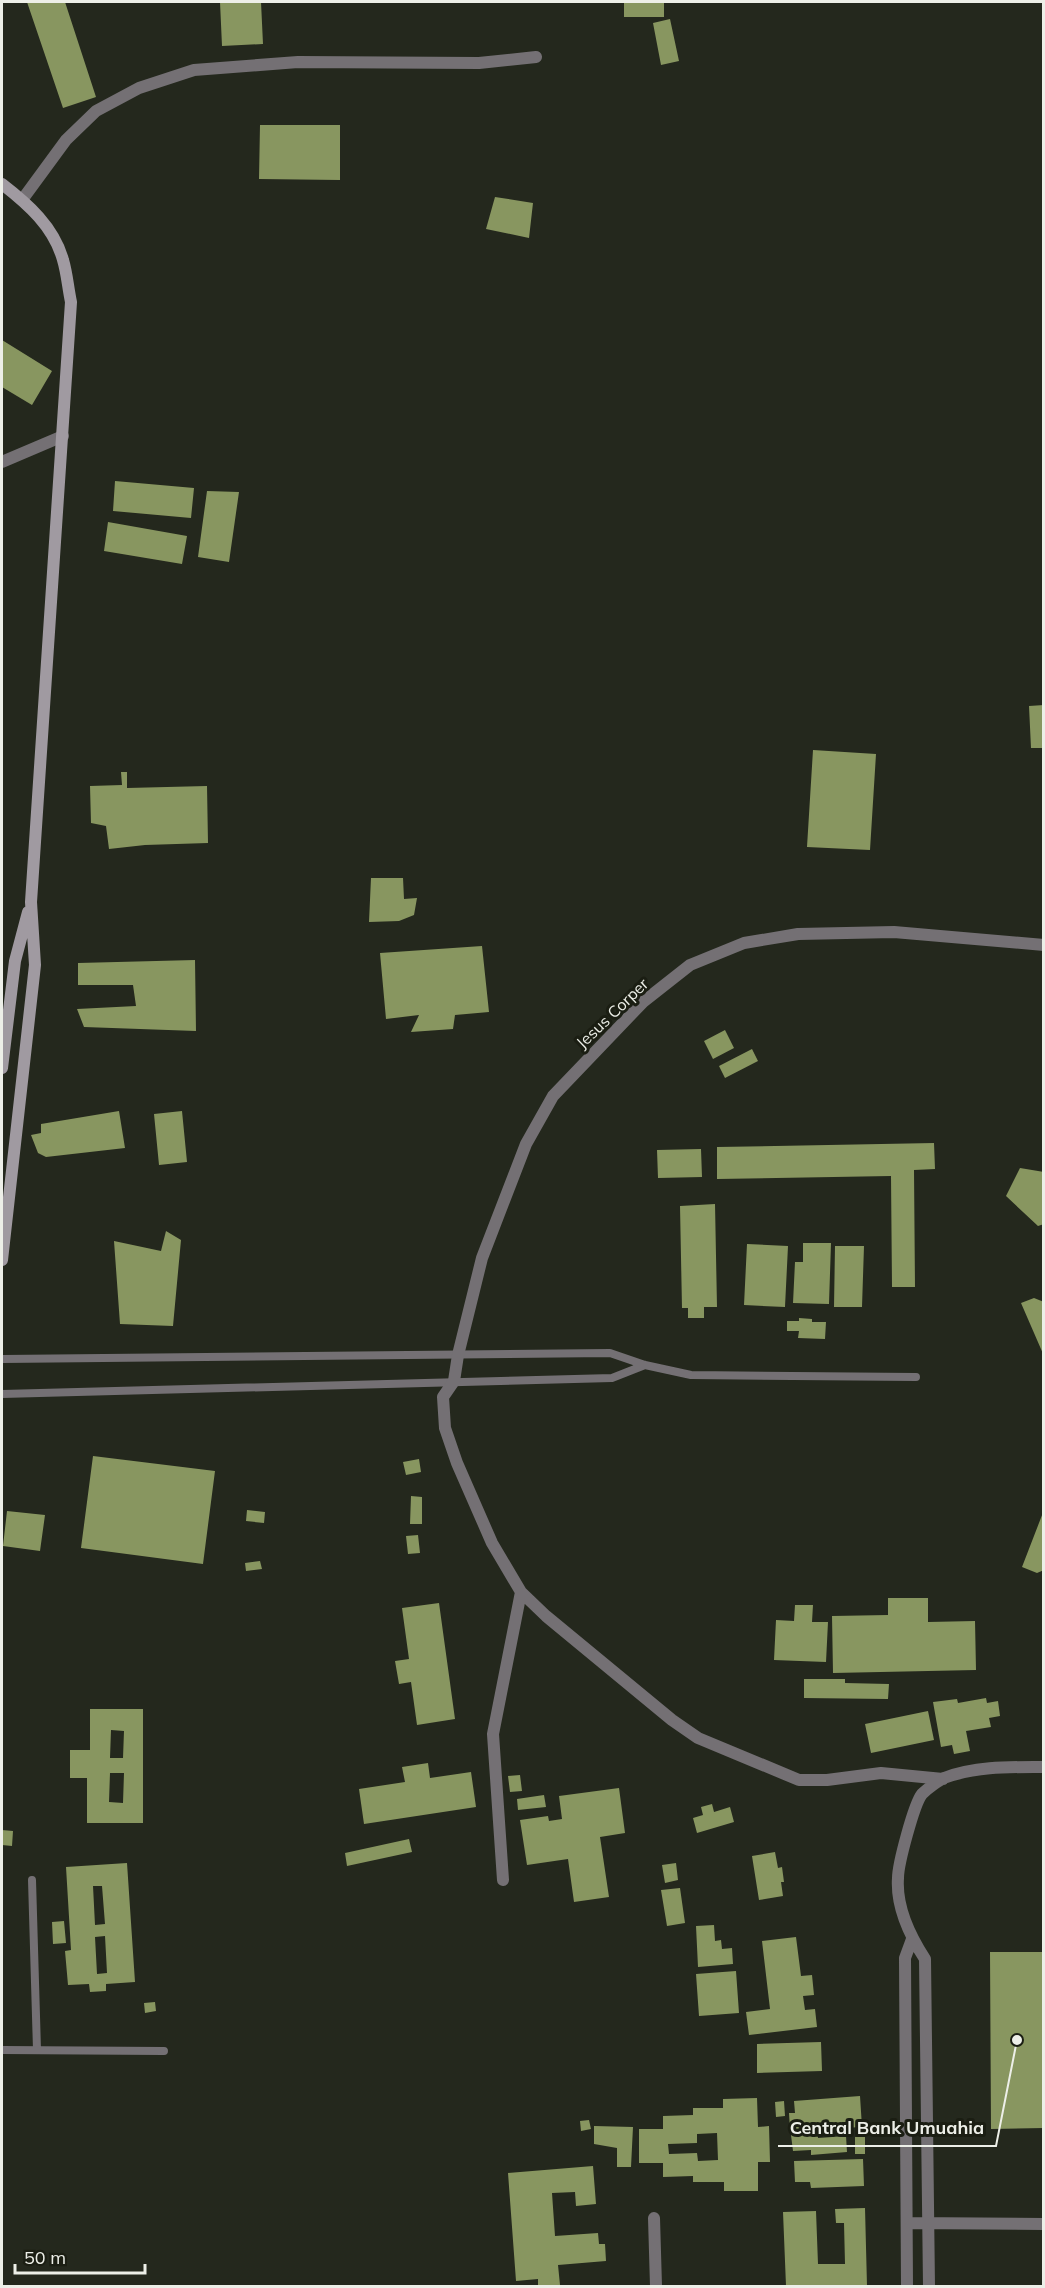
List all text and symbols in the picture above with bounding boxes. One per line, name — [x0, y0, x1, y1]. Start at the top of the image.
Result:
street label: Jesus Corper — [572, 973, 652, 1052]
callout: Central Bank Umuahia — [778, 2110, 996, 2146]
text: Central Bank Umuahia — [790, 2116, 984, 2139]
scale bar — [15, 2237, 146, 2275]
text: 50 m — [24, 2246, 66, 2269]

